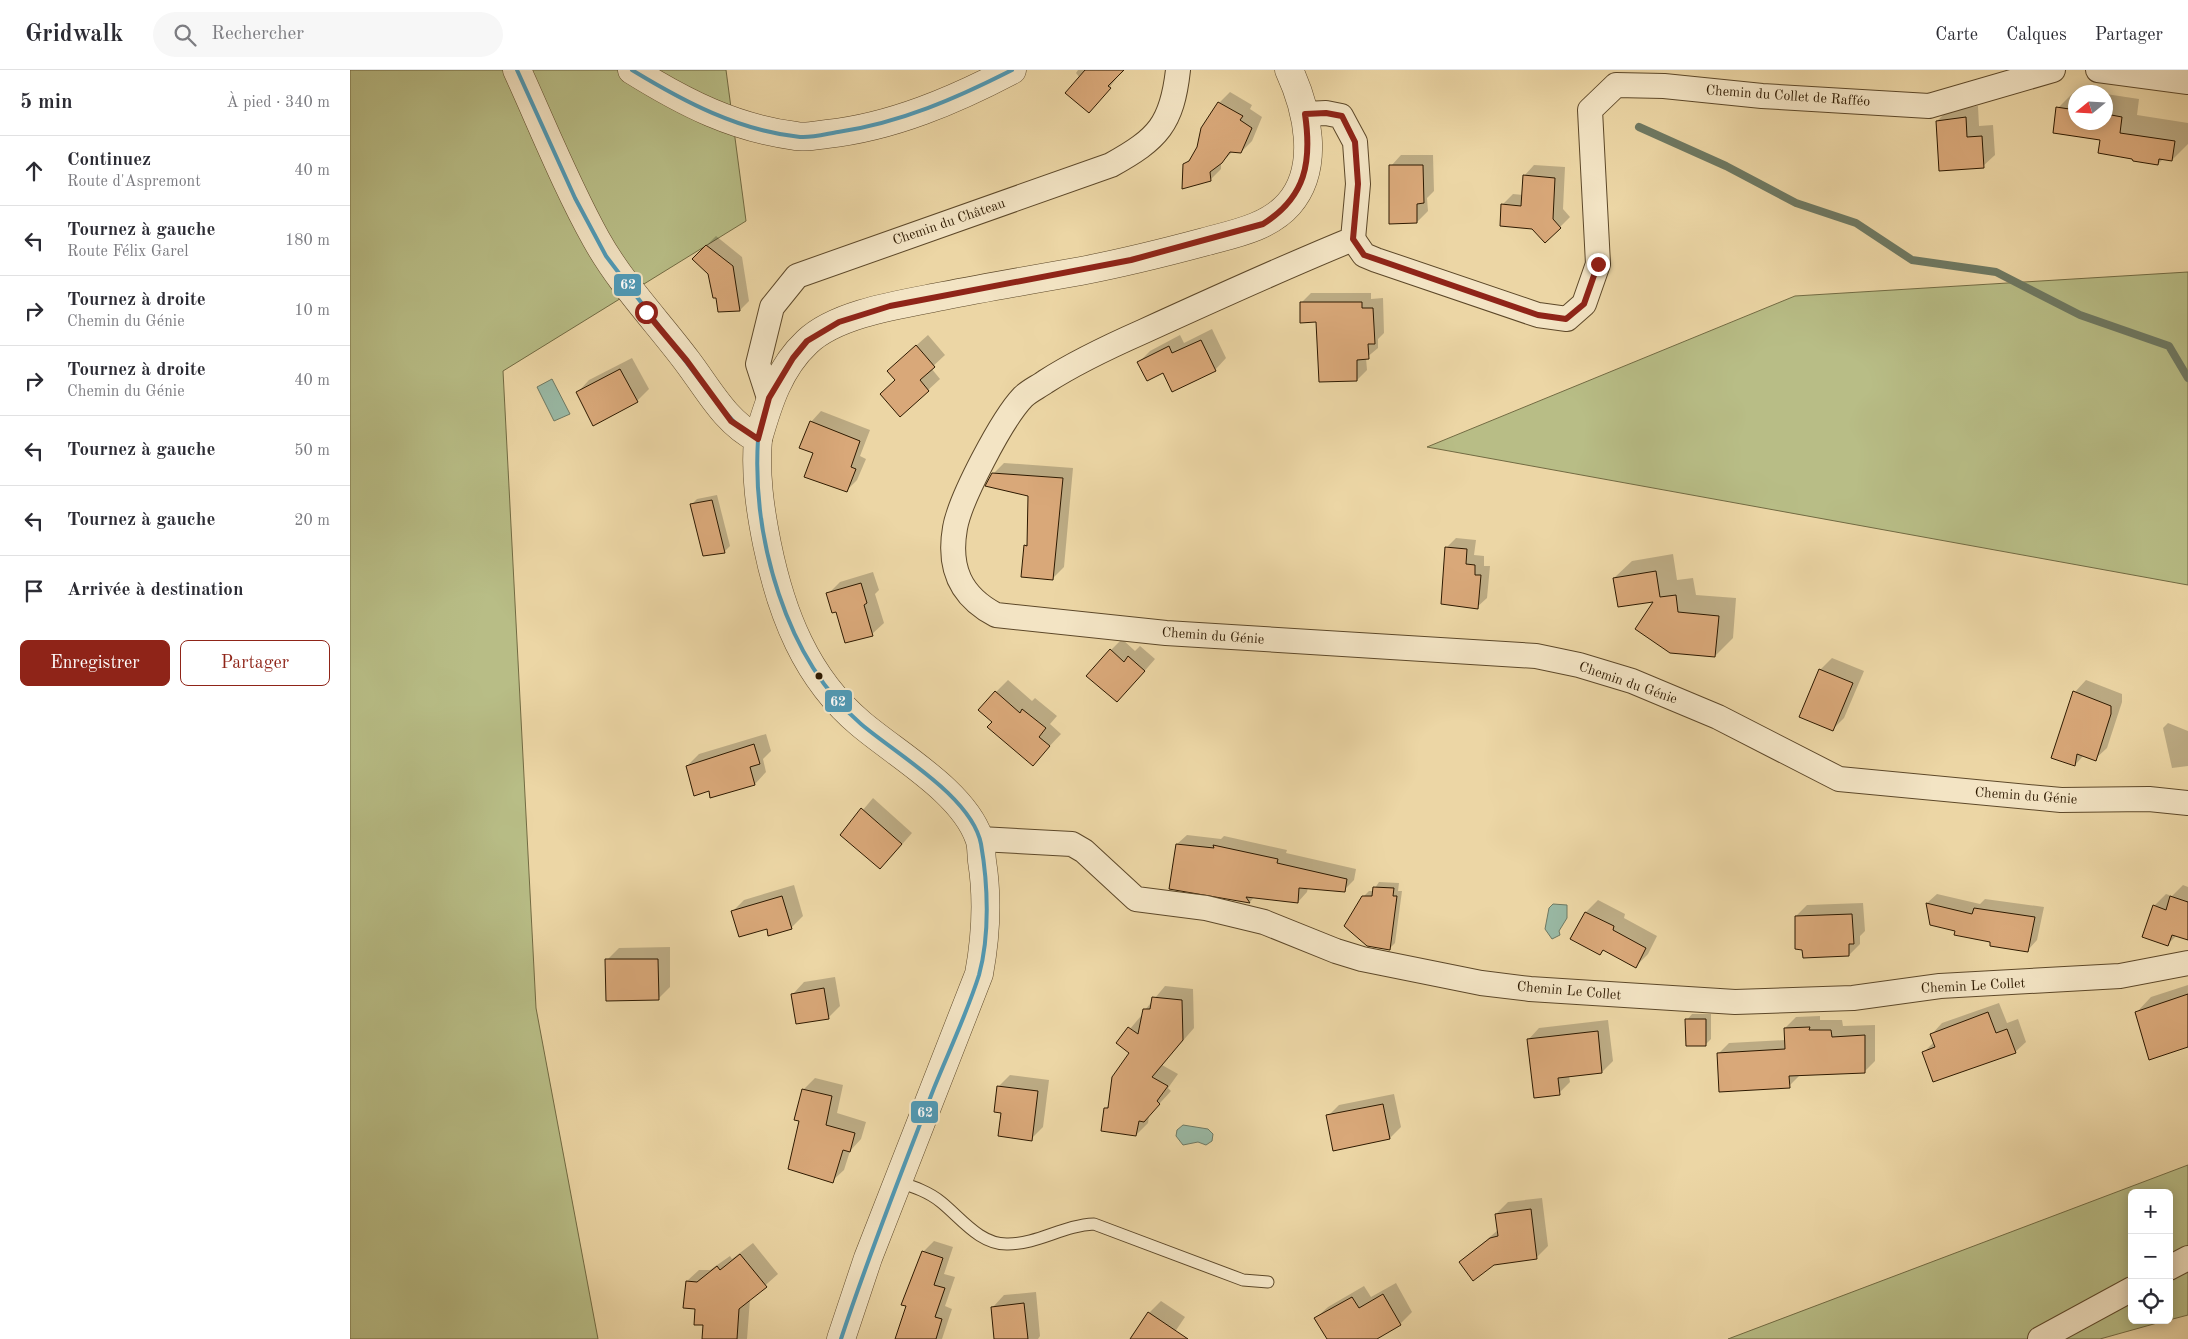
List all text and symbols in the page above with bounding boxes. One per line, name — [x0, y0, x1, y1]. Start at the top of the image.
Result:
search box — [153, 12, 503, 57]
icon: search — [171, 21, 199, 49]
text: Gridwalk — [25, 23, 123, 47]
text: Rechercher — [211, 25, 304, 44]
text: Carte — [1935, 26, 1978, 44]
text: Calques — [2006, 26, 2067, 44]
text: Partager — [2095, 26, 2163, 44]
street label: Chemin du Collet de Rafféo — [1705, 83, 1871, 109]
north arrow — [2068, 85, 2113, 130]
text: 5 min — [20, 92, 73, 113]
text: À pied · 340 m — [227, 95, 330, 111]
text: Continuez — [67, 151, 151, 170]
icon: ahead — [20, 157, 48, 185]
text: 40 m — [294, 163, 330, 179]
text: Route d'Aspremont — [67, 174, 201, 190]
street label: Chemin du Château — [891, 196, 1008, 248]
text: Tournez à gauche — [67, 221, 215, 240]
icon: left — [20, 227, 48, 255]
text: 180 m — [285, 233, 330, 249]
text: Route Félix Garel — [67, 244, 189, 260]
route end — [1587, 253, 1610, 276]
line badge: 62 — [613, 273, 642, 297]
text: 62 — [620, 278, 636, 292]
text: Tournez à droite — [67, 291, 206, 310]
icon: right — [20, 297, 48, 325]
route start — [635, 301, 658, 324]
text: 10 m — [294, 303, 330, 319]
text: Chemin du Génie — [67, 314, 185, 330]
text: Tournez à droite — [67, 361, 206, 380]
icon: right — [20, 367, 48, 395]
text: 40 m — [294, 373, 330, 389]
text: Chemin du Génie — [67, 384, 185, 400]
icon: left — [20, 437, 48, 465]
text: Tournez à gauche — [67, 441, 215, 460]
text: 50 m — [294, 443, 330, 459]
icon: left — [20, 507, 48, 535]
text: Tournez à gauche — [67, 511, 215, 530]
text: 20 m — [294, 513, 330, 529]
icon: arrive — [20, 577, 48, 605]
text: Arrivée à destination — [67, 581, 243, 600]
street label: Chemin du Génie — [1161, 625, 1265, 647]
button: Enregistrer — [20, 640, 170, 686]
button: Partager — [180, 640, 330, 686]
street label: Chemin du Génie — [1577, 660, 1679, 706]
unlabelled marker — [814, 671, 824, 681]
line badge: 62 — [824, 689, 853, 713]
text: 62 — [830, 695, 846, 709]
street label: Chemin du Génie — [1974, 785, 2078, 807]
street label: Chemin Le Collet — [1920, 976, 2026, 996]
street label: Chemin Le Collet — [1516, 979, 1622, 1003]
line badge: 62 — [910, 1100, 939, 1124]
text: 62 — [917, 1106, 933, 1120]
map controls — [2128, 1189, 2173, 1324]
button: + — [2128, 1189, 2173, 1234]
button: − — [2128, 1234, 2173, 1279]
button: locate — [2128, 1279, 2173, 1324]

